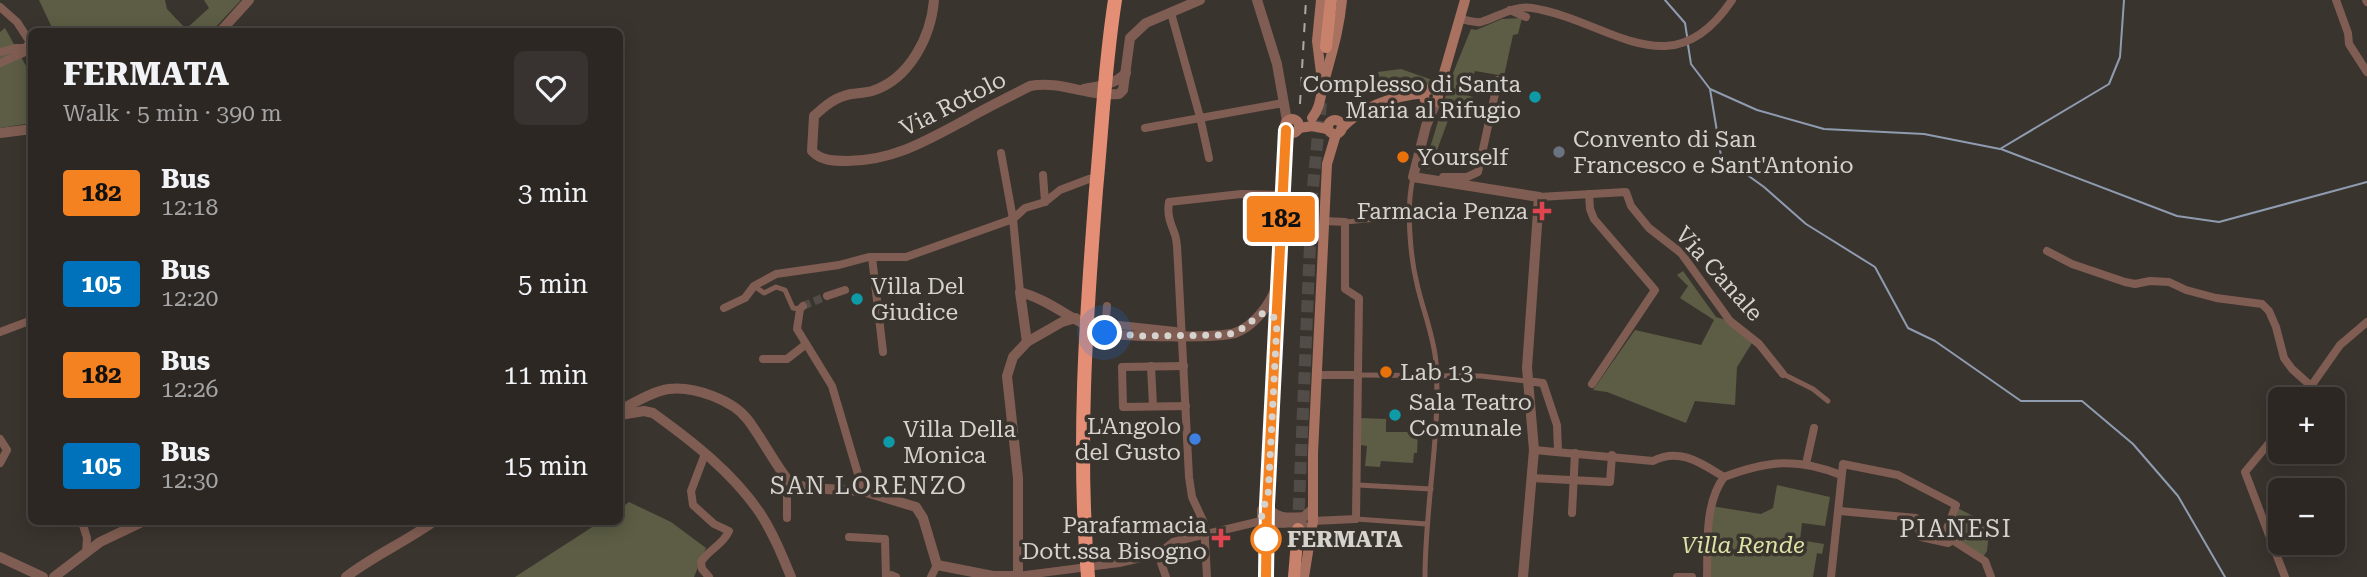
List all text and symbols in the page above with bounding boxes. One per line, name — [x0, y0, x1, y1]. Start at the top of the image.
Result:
button: heart — [514, 51, 588, 125]
text: FERMATA — [63, 54, 229, 93]
street label: Via Rotolo — [896, 66, 1010, 142]
place label: Complesso di Santa Maria al Rifugio — [1302, 71, 1522, 124]
marker: Complesso di Santa Maria al Rifugio — [1527, 89, 1543, 105]
text: Walk · 5 min · 390 m — [63, 100, 282, 127]
place label: Convento di San Francesco e Sant'Antonio — [1573, 126, 1854, 179]
place label: Yourself — [1417, 144, 1509, 171]
marker: Convento di San Francesco e Sant'Antonio — [1551, 144, 1567, 160]
marker: Yourself — [1395, 149, 1411, 165]
text: Bus — [161, 164, 210, 194]
text: 3 min — [518, 178, 588, 208]
text: 182 — [81, 179, 122, 207]
text: 12:18 — [161, 194, 218, 221]
line badge: 182 — [1241, 196, 1321, 242]
place label: Farmacia Penza — [1357, 198, 1529, 225]
marker: Farmacia Penza — [1534, 203, 1550, 219]
text: 182 — [1261, 205, 1301, 233]
street label: Via Canale — [1670, 221, 1768, 327]
text: Bus — [161, 255, 210, 285]
text: 5 min — [518, 269, 588, 299]
text: 105 — [81, 270, 122, 298]
place label: Villa Del Giudice — [871, 273, 964, 326]
text: 12:20 — [161, 285, 218, 312]
marker: Villa Del Giudice — [849, 291, 865, 307]
your location — [1087, 315, 1122, 350]
text: Bus — [161, 346, 210, 376]
place label: Lab 13 — [1400, 359, 1473, 386]
text: 11 min — [504, 360, 588, 390]
text: 182 — [81, 361, 122, 389]
marker: Lab 13 — [1378, 364, 1394, 380]
text: 12:26 — [161, 376, 218, 403]
map controls — [2268, 387, 2345, 555]
button: + — [2268, 387, 2345, 464]
place label: Sala Teatro Comunale — [1409, 389, 1532, 442]
marker: Sala Teatro Comunale — [1387, 407, 1403, 423]
place label: L'Angolo del Gusto — [1075, 413, 1181, 466]
place label: Villa Della Monica — [903, 416, 1016, 469]
marker: L'Angolo del Gusto — [1187, 431, 1203, 447]
marker: Villa Della Monica — [881, 434, 897, 450]
text: Bus — [161, 437, 210, 467]
text: 15 min — [504, 451, 588, 481]
text: 105 — [81, 452, 122, 480]
text: 12:30 — [161, 467, 218, 494]
district label: SAN LORENZO — [770, 472, 968, 500]
button: − — [2268, 478, 2345, 555]
place label: Parafarmacia Dott.ssa Bisogno — [1021, 512, 1208, 565]
district label: PIANESI — [1899, 515, 2013, 543]
marker: FERMATA — [1251, 524, 1281, 554]
place label: FERMATA — [1287, 526, 1403, 553]
marker: Parafarmacia Dott.ssa Bisogno — [1213, 530, 1229, 546]
park label: Villa Rende — [1681, 532, 1805, 559]

